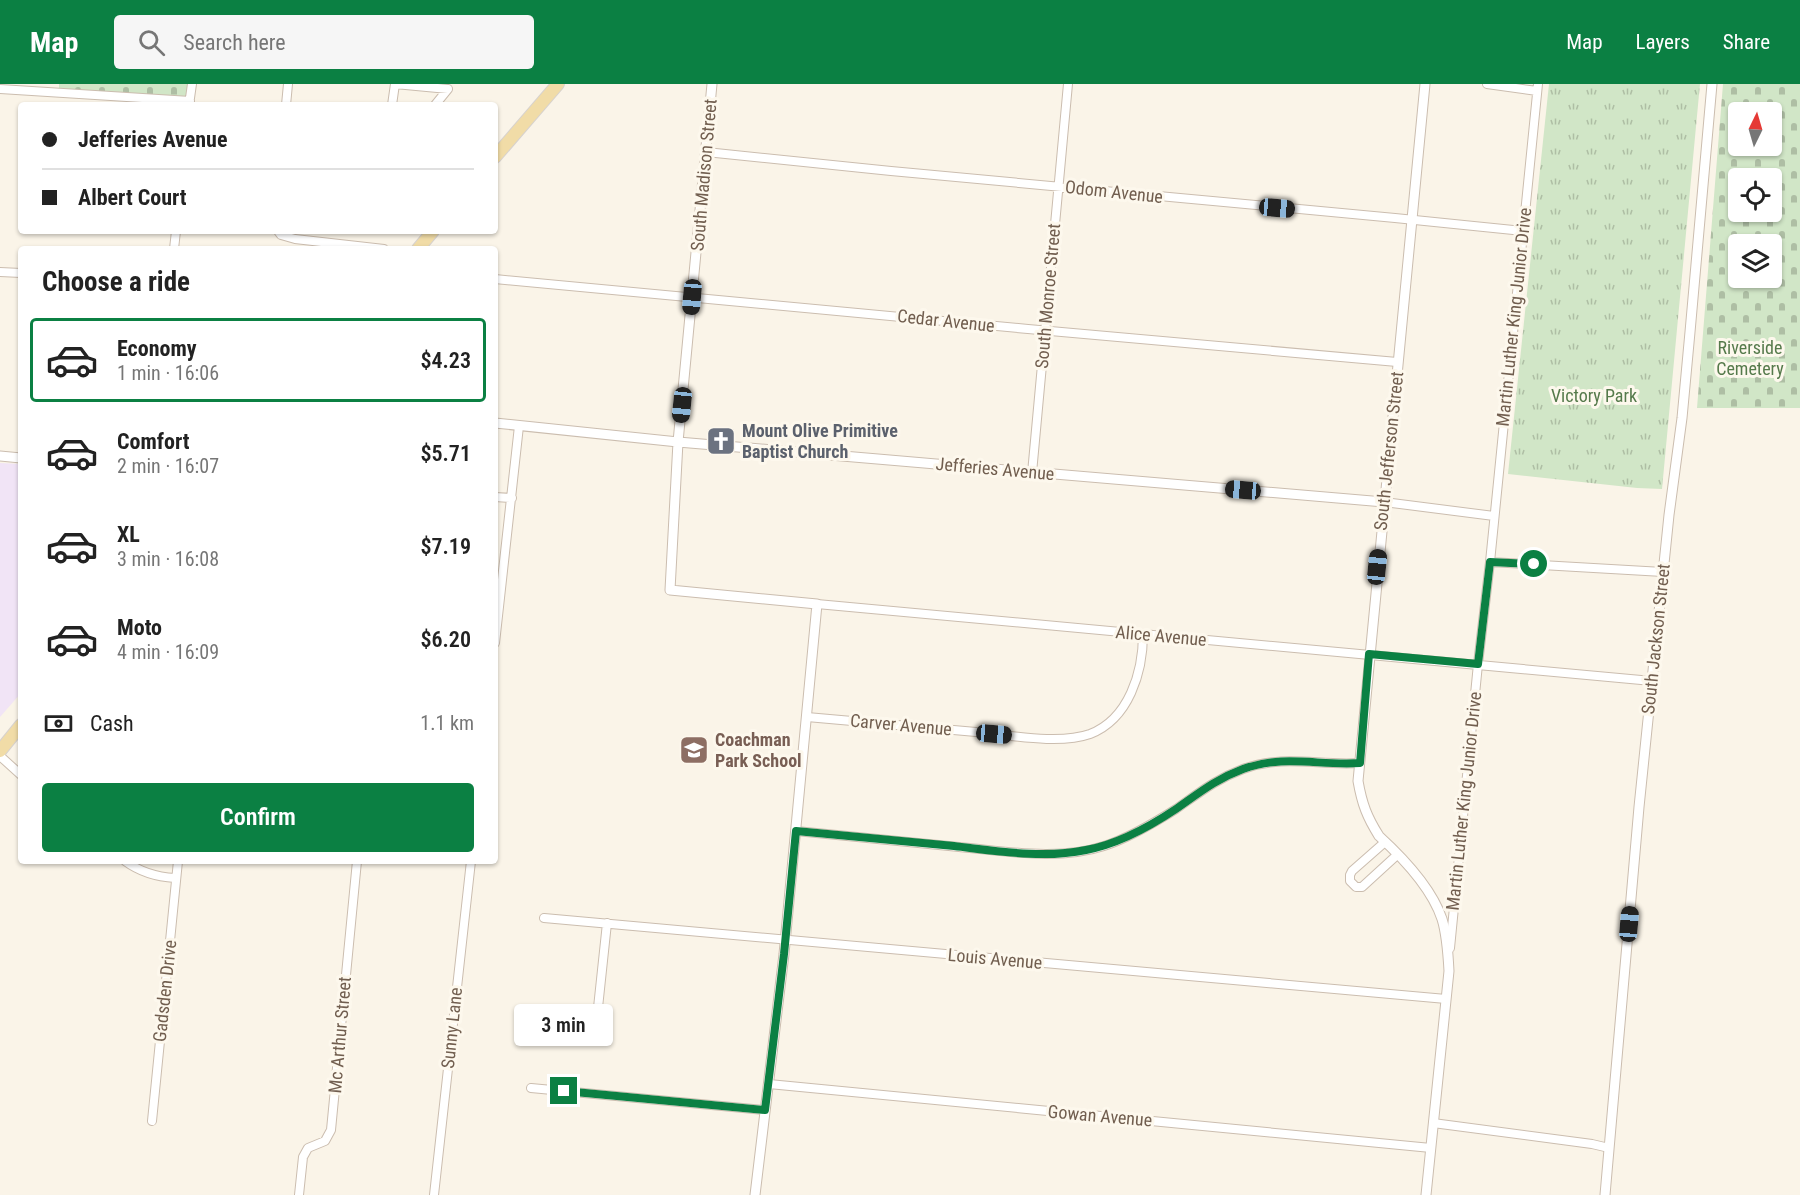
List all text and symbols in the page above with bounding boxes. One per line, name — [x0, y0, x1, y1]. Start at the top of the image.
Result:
search box — [114, 15, 534, 69]
text: Map — [30, 26, 78, 59]
icon: search — [135, 26, 168, 59]
text: Search here — [183, 30, 286, 55]
text: Map — [1566, 30, 1603, 54]
text: Layers — [1636, 30, 1690, 54]
text: Share — [1723, 30, 1770, 54]
street label: South Madison Street — [686, 98, 721, 252]
north arrow — [1728, 102, 1782, 156]
map controls — [1728, 102, 1782, 288]
text: Jefferies Avenue — [78, 127, 227, 152]
button: locate — [1728, 168, 1782, 222]
street label: Odom Avenue — [1064, 176, 1164, 207]
text: Albert Court — [78, 185, 187, 210]
car — [1258, 197, 1296, 219]
street label: Martin Luther King Junior Drive — [1492, 207, 1535, 427]
street label: South Monroe Street — [1031, 222, 1064, 369]
button: layers — [1728, 234, 1782, 288]
text: Choose a ride — [42, 266, 190, 298]
car — [681, 278, 703, 316]
street label: Cedar Avenue — [896, 305, 996, 336]
icon: car — [45, 333, 99, 387]
text: Economy — [117, 336, 197, 361]
park label: Riverside Cemetery — [1716, 337, 1784, 379]
text: $4.23 — [420, 348, 471, 373]
text: 1 min · 16:06 — [117, 361, 219, 385]
street label: South Jefferson Street — [1370, 370, 1407, 531]
park label: Victory Park — [1551, 385, 1637, 406]
car — [671, 386, 693, 424]
place label: Mount Olive Primitive Baptist Church — [742, 420, 898, 462]
church icon: Mount Olive Primitive Baptist Church — [705, 425, 737, 457]
icon: car — [45, 426, 99, 480]
text: Comfort — [117, 429, 190, 454]
text: $5.71 — [420, 441, 471, 466]
street label: Jefferies Avenue — [935, 453, 1055, 484]
text: 2 min · 16:07 — [117, 454, 219, 478]
car — [1224, 479, 1262, 501]
icon: car — [45, 519, 99, 573]
text: XL — [117, 522, 140, 547]
text: $7.19 — [420, 534, 471, 559]
text: 3 min · 16:08 — [117, 547, 219, 571]
car — [1366, 548, 1388, 586]
route start — [1520, 550, 1547, 577]
street label: South Jackson Street — [1637, 563, 1674, 715]
icon: car — [45, 612, 99, 666]
text: Moto — [117, 615, 162, 640]
street label: Alice Avenue — [1115, 621, 1207, 650]
text: $6.20 — [420, 627, 471, 652]
text: 4 min · 16:09 — [117, 640, 219, 664]
street label: Martin Luther King Junior Drive — [1442, 691, 1485, 911]
icon: cash — [42, 707, 75, 740]
street label: Carver Avenue — [849, 710, 953, 739]
text: Cash — [90, 711, 134, 736]
text: 1.1 km — [420, 711, 474, 735]
car — [975, 723, 1013, 745]
place label: Coachman Park School — [715, 729, 802, 771]
school or university icon: Coachman Park School — [678, 734, 710, 766]
button: Confirm — [42, 783, 474, 852]
car — [1618, 905, 1640, 943]
street label: Gadsden Drive — [149, 939, 180, 1043]
street label: Louis Avenue — [947, 944, 1043, 973]
street label: Mc Arthur Street — [324, 976, 355, 1094]
street label: Sunny Lane — [437, 986, 466, 1070]
callout: 3 min — [514, 1004, 614, 1046]
text: 3 min — [541, 1013, 586, 1037]
route end — [550, 1077, 577, 1104]
street label: Gowan Avenue — [1047, 1100, 1153, 1131]

